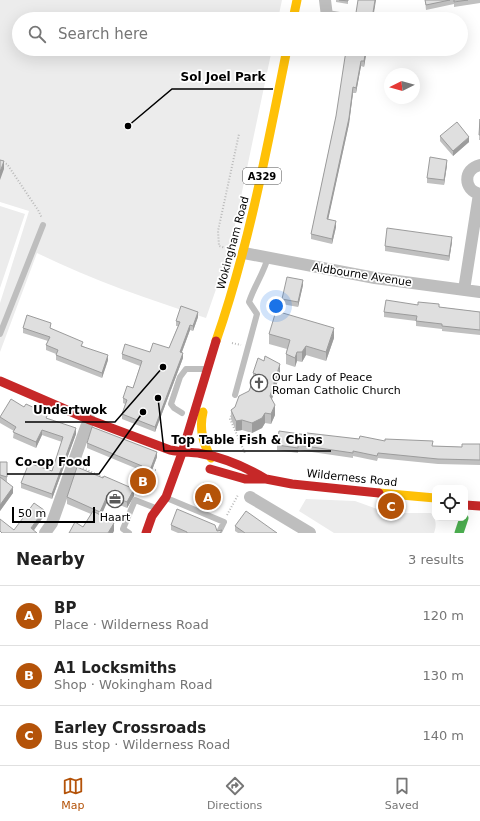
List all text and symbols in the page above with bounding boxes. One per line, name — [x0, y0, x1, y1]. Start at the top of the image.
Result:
search box — [12, 12, 468, 56]
icon: search — [26, 23, 48, 45]
text: Search here — [58, 25, 148, 43]
callout: Sol Joel Park — [172, 65, 273, 89]
north arrow — [384, 68, 420, 104]
text: Sol Joel Park — [181, 70, 266, 84]
road number: A329 — [243, 168, 281, 184]
street label: Wokingham Road — [214, 195, 252, 291]
street label: Aldbourne Avenue — [311, 261, 413, 289]
your location — [266, 296, 286, 316]
place label: Our Lady of Peace Roman Catholic Church — [272, 371, 401, 397]
church icon: Our Lady of Peace Roman Catholic Church — [249, 373, 269, 393]
callout: Undertwok — [25, 398, 115, 422]
text: Undertwok — [33, 403, 108, 417]
callout: Top Table Fish & Chips — [164, 427, 331, 451]
text: Top Table Fish & Chips — [171, 433, 323, 447]
callout: Co-op Food — [7, 450, 99, 474]
text: Co-op Food — [15, 455, 91, 469]
pin: B — [130, 466, 156, 496]
street label: Wilderness Road — [306, 467, 398, 489]
pin: A — [195, 482, 221, 512]
map controls — [432, 485, 468, 521]
button: locate — [432, 485, 468, 521]
office icon: Haart — [105, 489, 125, 509]
pin: C — [378, 491, 404, 521]
scale bar — [12, 505, 95, 524]
text: 50 m — [18, 507, 46, 520]
place label: Haart — [100, 511, 131, 524]
text: Nearby — [16, 549, 85, 569]
text: 3 results — [408, 552, 464, 567]
text: BP — [54, 599, 76, 617]
text: A — [24, 608, 34, 623]
text: 120 m — [422, 608, 464, 623]
text: Place · Wilderness Road — [54, 617, 209, 632]
text: A1 Locksmiths — [54, 659, 176, 677]
text: B — [24, 668, 34, 683]
text: 130 m — [422, 668, 464, 683]
text: Shop · Wokingham Road — [54, 677, 212, 692]
text: Earley Crossroads — [54, 719, 206, 737]
text: C — [24, 728, 34, 743]
text: 140 m — [422, 728, 464, 743]
text: Bus stop · Wilderness Road — [54, 737, 230, 752]
tab: Map — [61, 775, 84, 812]
tab: Directions — [207, 775, 262, 812]
tab: Saved — [385, 775, 419, 812]

